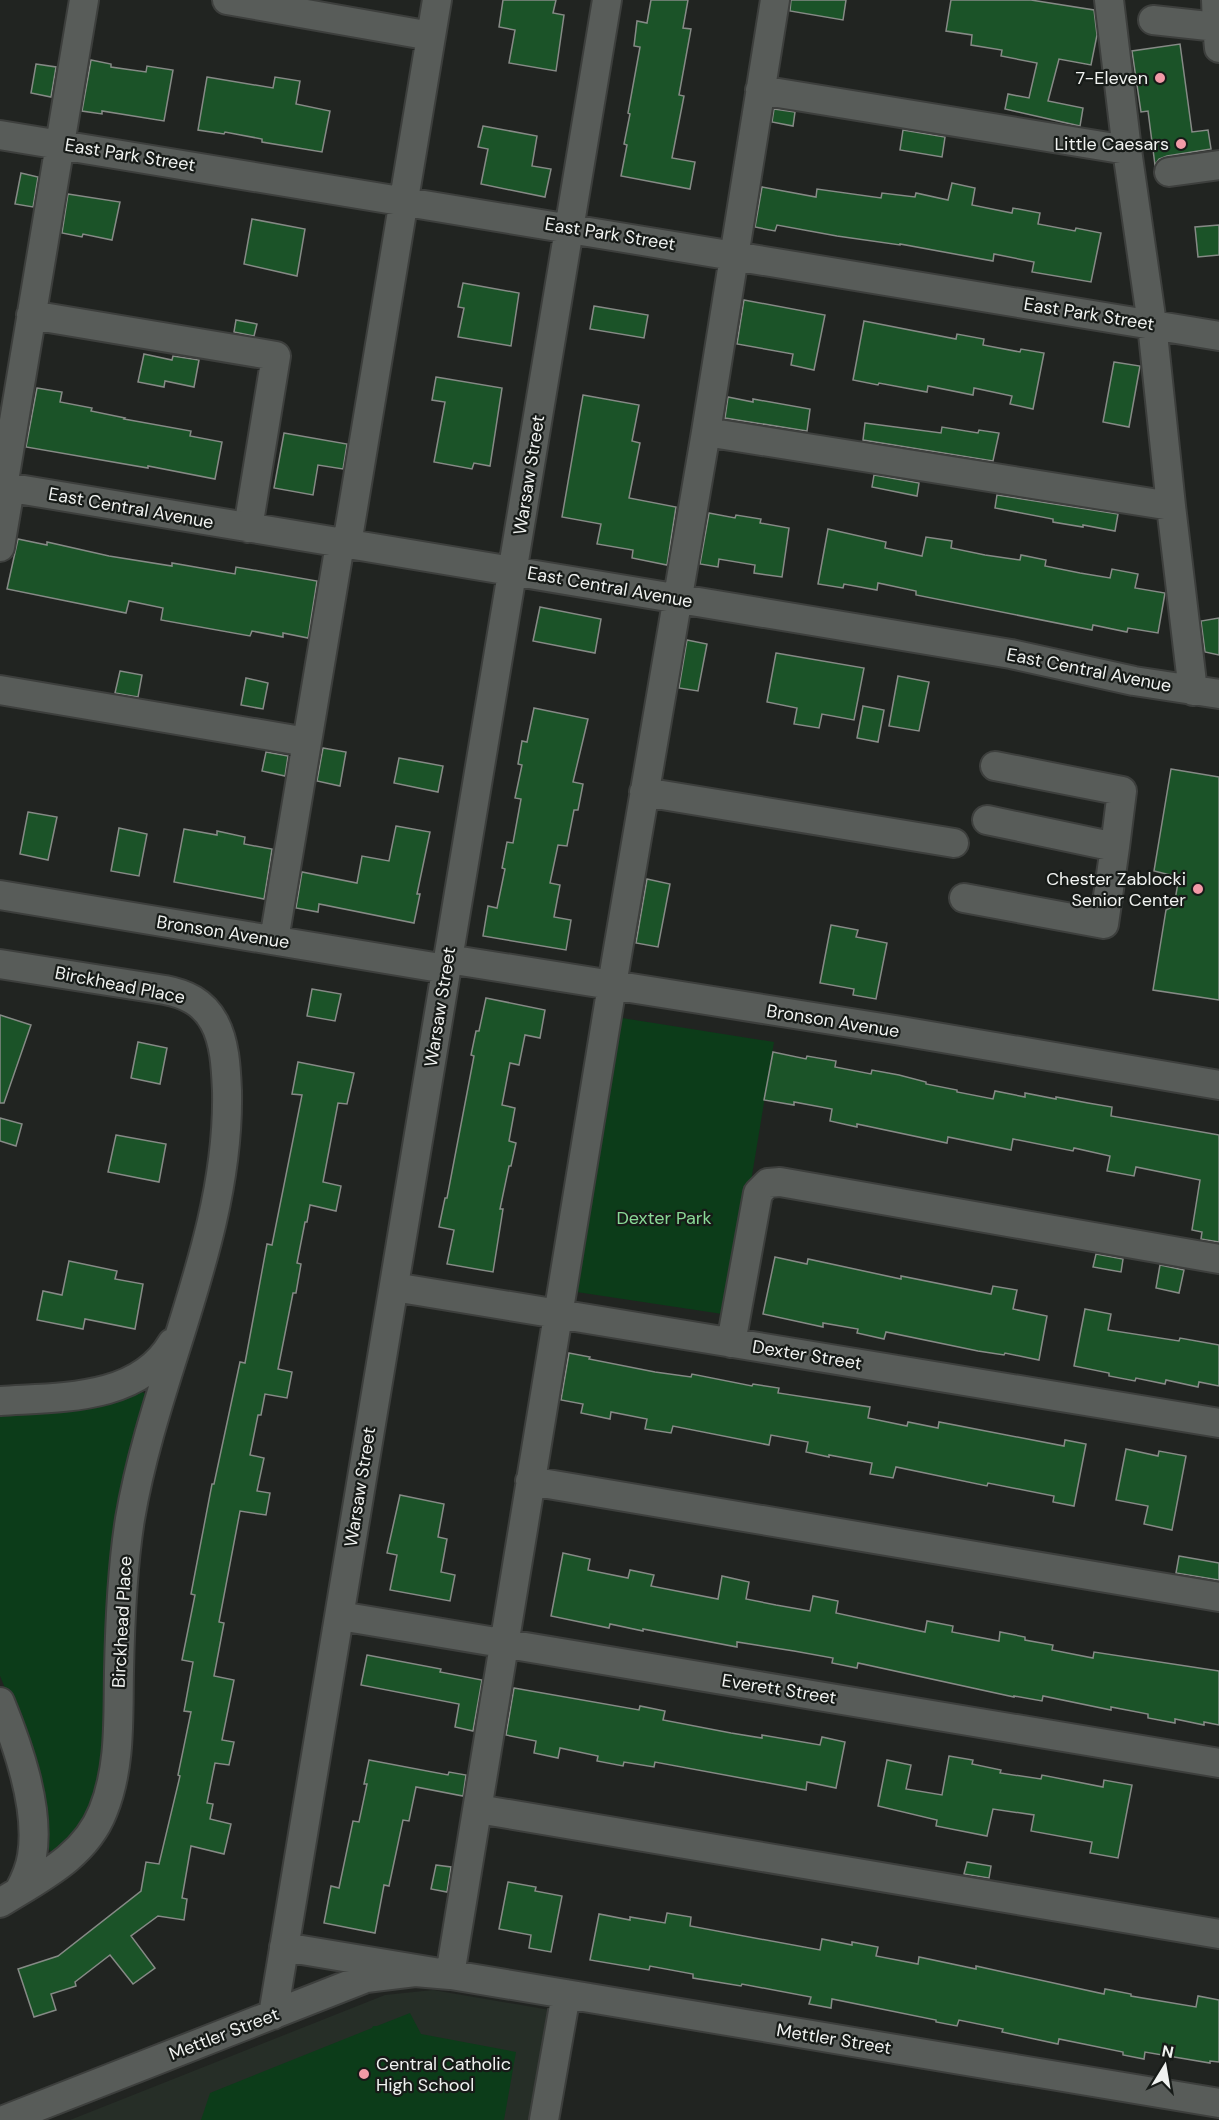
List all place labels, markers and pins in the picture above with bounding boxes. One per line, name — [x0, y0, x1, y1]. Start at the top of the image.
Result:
place label: 7-Eleven — [1076, 66, 1148, 90]
marker: 7-Eleven — [1153, 71, 1167, 85]
place label: Little Caesars — [1055, 132, 1169, 156]
marker: Little Caesars — [1174, 137, 1188, 151]
place label: Chester Zablocki Senior Center — [1046, 867, 1186, 912]
marker: Chester Zablocki Senior Center — [1191, 882, 1205, 896]
place label: Central Catholic High School — [376, 2052, 511, 2097]
marker: Central Catholic High School — [357, 2067, 371, 2081]

